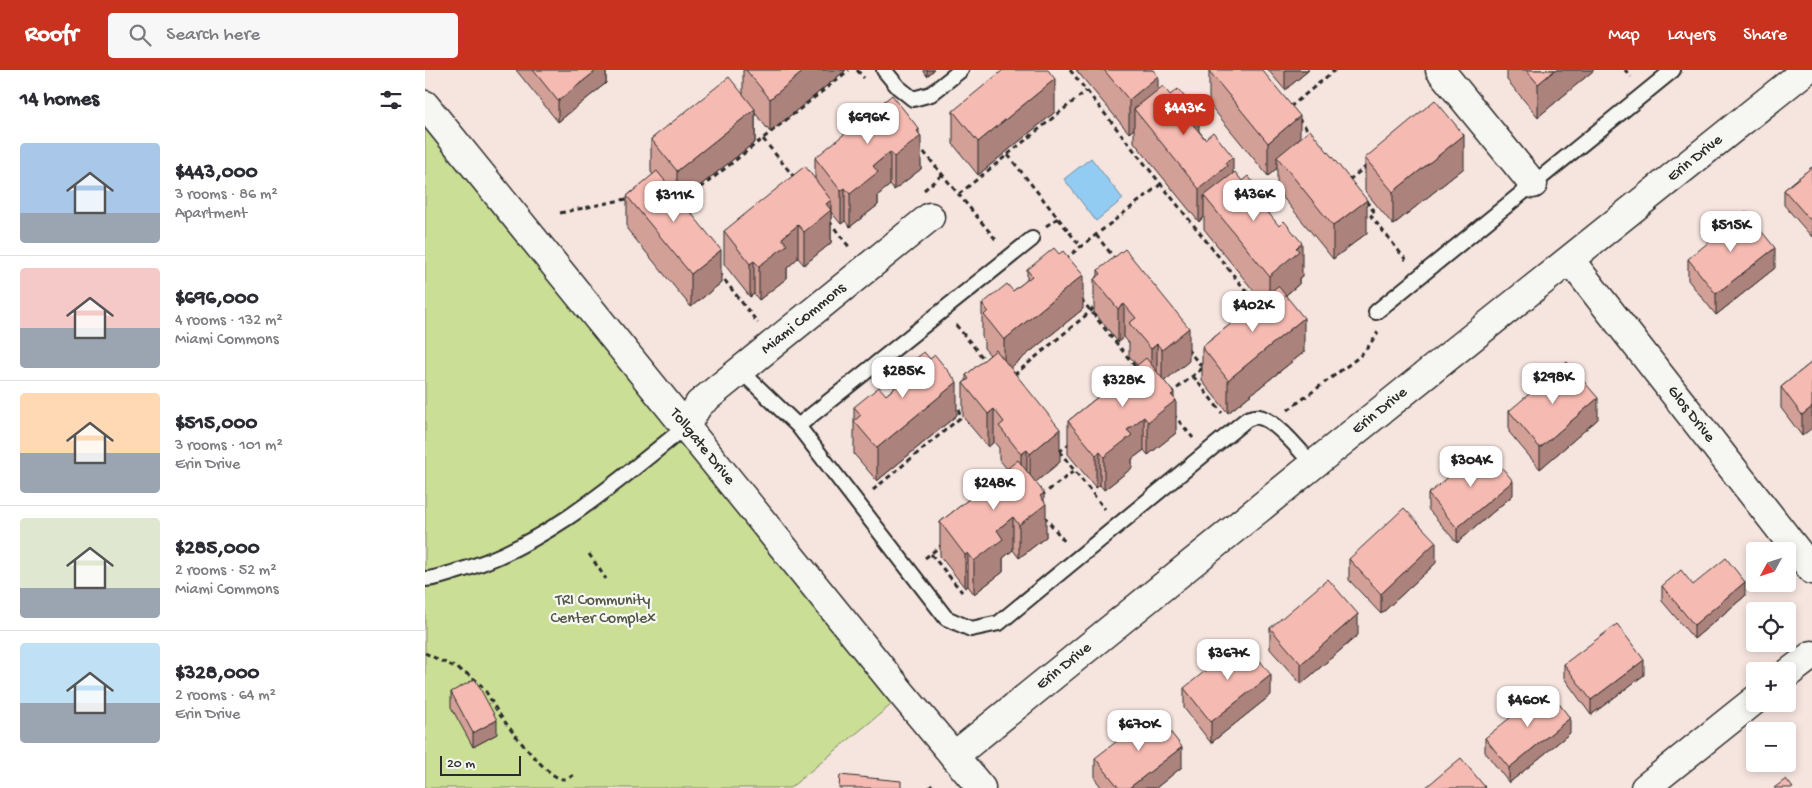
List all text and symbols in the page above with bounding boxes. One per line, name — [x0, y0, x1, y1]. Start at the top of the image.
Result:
search box — [108, 13, 458, 58]
text: Roofr — [25, 21, 78, 50]
icon: search — [126, 21, 154, 49]
text: Search here — [166, 24, 260, 47]
text: Map — [1608, 25, 1640, 46]
text: Layers — [1668, 25, 1715, 46]
text: Share — [1743, 25, 1787, 46]
icon: filters — [377, 86, 405, 114]
text: 14 homes — [20, 88, 99, 113]
pin: $443K — [1149, 93, 1219, 136]
text: $443K — [1164, 100, 1204, 119]
pin: $696K — [833, 102, 903, 145]
text: $696K — [848, 109, 888, 128]
street label: Erin Drive — [1664, 130, 1727, 187]
text: $443,000 — [175, 161, 258, 186]
icon: home — [60, 163, 120, 223]
pin: $311K — [639, 180, 709, 223]
pin: $436K — [1219, 180, 1289, 222]
text: 3 rooms · 86 m² — [175, 186, 278, 205]
text: $436K — [1234, 186, 1274, 205]
text: $311K — [655, 187, 693, 206]
text: Apartment — [175, 205, 247, 224]
pin: $515K — [1696, 210, 1766, 253]
text: $515K — [1711, 217, 1751, 236]
street label: Miami Commons — [758, 278, 851, 359]
text: $696,000 — [175, 287, 259, 312]
icon: home — [60, 288, 120, 348]
pin: $402K — [1218, 290, 1288, 333]
text: $402K — [1233, 297, 1273, 316]
text: 4 rooms · 132 m² — [175, 312, 283, 331]
text: Miami Commons — [175, 331, 279, 350]
pin: $285K — [868, 356, 938, 399]
pin: $298K — [1518, 362, 1588, 405]
text: $285K — [882, 363, 924, 382]
pin: $328K — [1088, 366, 1158, 408]
text: $298K — [1533, 369, 1573, 388]
text: $328K — [1103, 372, 1143, 391]
street label: Glos Drive — [1663, 382, 1719, 447]
street label: Erin Drive — [1349, 383, 1412, 439]
street label: Tollgate Drive — [665, 404, 739, 490]
text: $515,000 — [175, 412, 257, 437]
icon: home — [60, 413, 120, 473]
text: 3 rooms · 101 m² — [175, 437, 283, 456]
pin: $304K — [1436, 446, 1506, 488]
text: $304K — [1451, 452, 1491, 471]
text: Erin Drive — [175, 456, 240, 475]
pin: $248K — [959, 468, 1029, 511]
text: $248K — [974, 475, 1014, 494]
text: $285,000 — [175, 537, 260, 562]
icon: home — [60, 538, 120, 598]
north arrow — [1746, 542, 1796, 592]
map controls — [1746, 542, 1796, 772]
text: 2 rooms · 52 m² — [175, 562, 277, 581]
text: Miami Commons — [175, 581, 279, 600]
park label: TRI Community Center Complex — [550, 592, 656, 629]
button: locate — [1746, 602, 1796, 652]
street label: Erin Drive — [1033, 638, 1096, 695]
pin: $367K — [1193, 638, 1263, 681]
text: $367K — [1208, 645, 1248, 664]
text: $328,000 — [175, 662, 260, 687]
button: + — [1746, 662, 1796, 712]
icon: home — [60, 663, 120, 723]
pin: $460K — [1493, 686, 1563, 728]
text: 2 rooms · 64 m² — [175, 687, 276, 706]
text: $460K — [1508, 692, 1548, 711]
text: Erin Drive — [175, 706, 240, 725]
pin: $670K — [1104, 710, 1174, 752]
text: $670K — [1118, 716, 1160, 735]
button: − — [1746, 722, 1796, 772]
scale bar — [440, 753, 521, 776]
text: 20 m — [447, 756, 475, 773]

